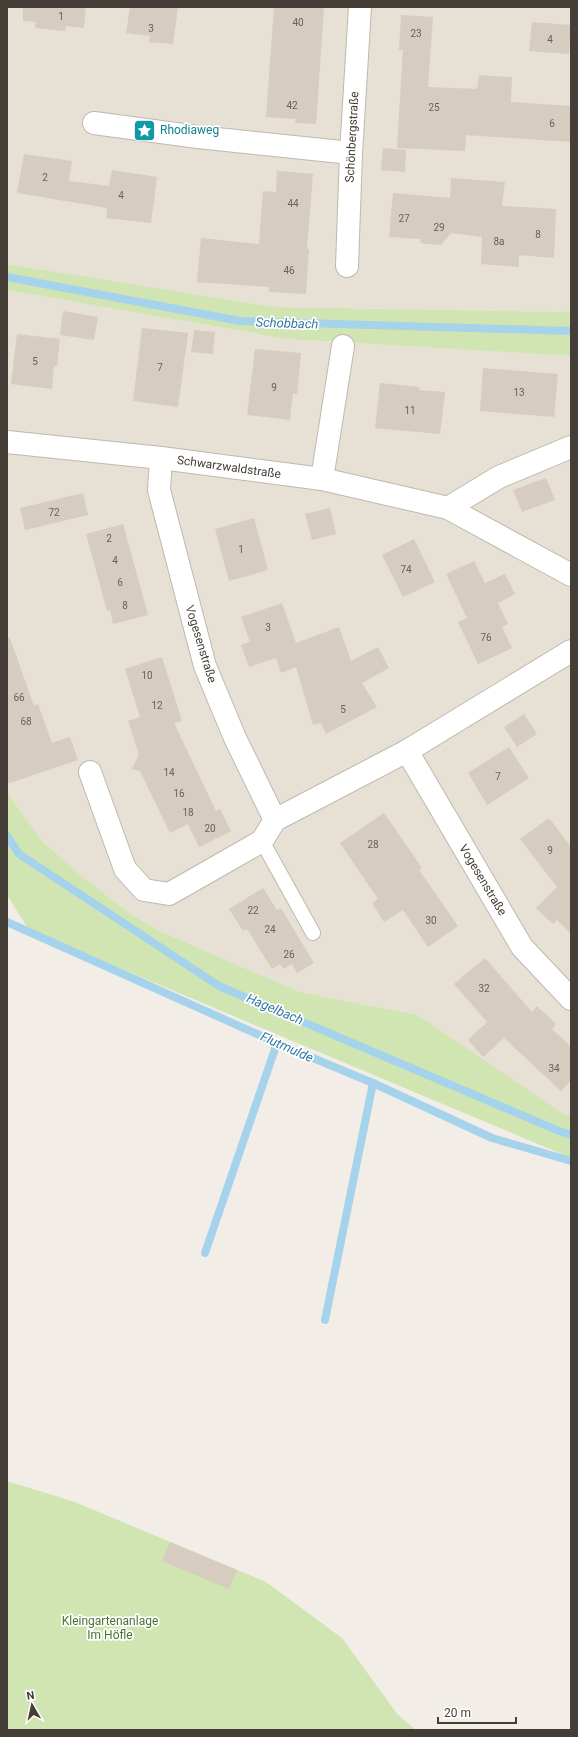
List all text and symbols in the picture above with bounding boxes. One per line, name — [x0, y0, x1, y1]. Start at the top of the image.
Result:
house number: 1 — [58, 11, 64, 22]
house number: 40 — [292, 17, 304, 28]
house number: 3 — [148, 23, 154, 34]
house number: 23 — [410, 28, 422, 39]
house number: 4 — [547, 34, 553, 45]
street label: Schönbergstraße — [343, 91, 361, 183]
house number: 42 — [286, 100, 298, 111]
house number: 25 — [428, 102, 440, 113]
place icon: Rhodiaweg — [132, 117, 158, 143]
house number: 6 — [549, 118, 555, 129]
place label: Rhodiaweg — [160, 123, 219, 137]
house number: 2 — [42, 172, 48, 183]
house number: 4 — [118, 190, 124, 201]
house number: 44 — [287, 198, 299, 209]
house number: 27 — [398, 213, 410, 224]
house number: 29 — [433, 222, 445, 233]
house number: 8 — [535, 229, 541, 240]
house number: 8a — [493, 236, 505, 247]
house number: 46 — [283, 265, 295, 276]
water label: Schobbach — [255, 314, 319, 332]
house number: 5 — [32, 356, 38, 367]
house number: 7 — [157, 362, 163, 373]
house number: 9 — [271, 382, 277, 393]
house number: 13 — [513, 387, 525, 398]
house number: 11 — [404, 405, 416, 416]
street label: Schwarzwaldstraße — [176, 453, 282, 481]
house number: 72 — [48, 507, 60, 518]
house number: 2 — [106, 533, 112, 544]
house number: 1 — [238, 544, 244, 555]
house number: 4 — [112, 555, 118, 566]
house number: 74 — [400, 564, 412, 575]
house number: 6 — [117, 577, 123, 588]
house number: 8 — [122, 600, 128, 611]
street label: Vogesenstraße — [183, 603, 219, 685]
house number: 3 — [265, 622, 271, 633]
house number: 76 — [480, 632, 492, 643]
house number: 10 — [141, 670, 153, 681]
house number: 66 — [13, 692, 25, 703]
house number: 12 — [151, 700, 163, 711]
house number: 5 — [340, 704, 346, 715]
house number: 68 — [20, 716, 32, 727]
house number: 14 — [163, 767, 175, 778]
house number: 7 — [495, 771, 501, 782]
house number: 16 — [173, 788, 185, 799]
house number: 18 — [182, 807, 194, 818]
house number: 20 — [204, 823, 216, 834]
house number: 28 — [367, 839, 379, 850]
street label: Vogesenstraße — [456, 842, 510, 918]
house number: 9 — [547, 845, 553, 856]
house number: 22 — [247, 905, 259, 916]
house number: 30 — [425, 915, 437, 926]
house number: 24 — [264, 924, 276, 935]
house number: 26 — [283, 949, 295, 960]
house number: 32 — [478, 983, 490, 994]
water label: Hagelbach — [244, 990, 306, 1028]
water label: Flutmulde — [258, 1029, 316, 1065]
house number: 34 — [548, 1063, 560, 1074]
park label: Kleingartenanlage Im Höfle — [62, 1614, 158, 1642]
north arrow — [12, 1685, 52, 1725]
text: N — [26, 1689, 36, 1703]
scale bar — [438, 1699, 516, 1725]
text: 20 m — [444, 1706, 471, 1720]

